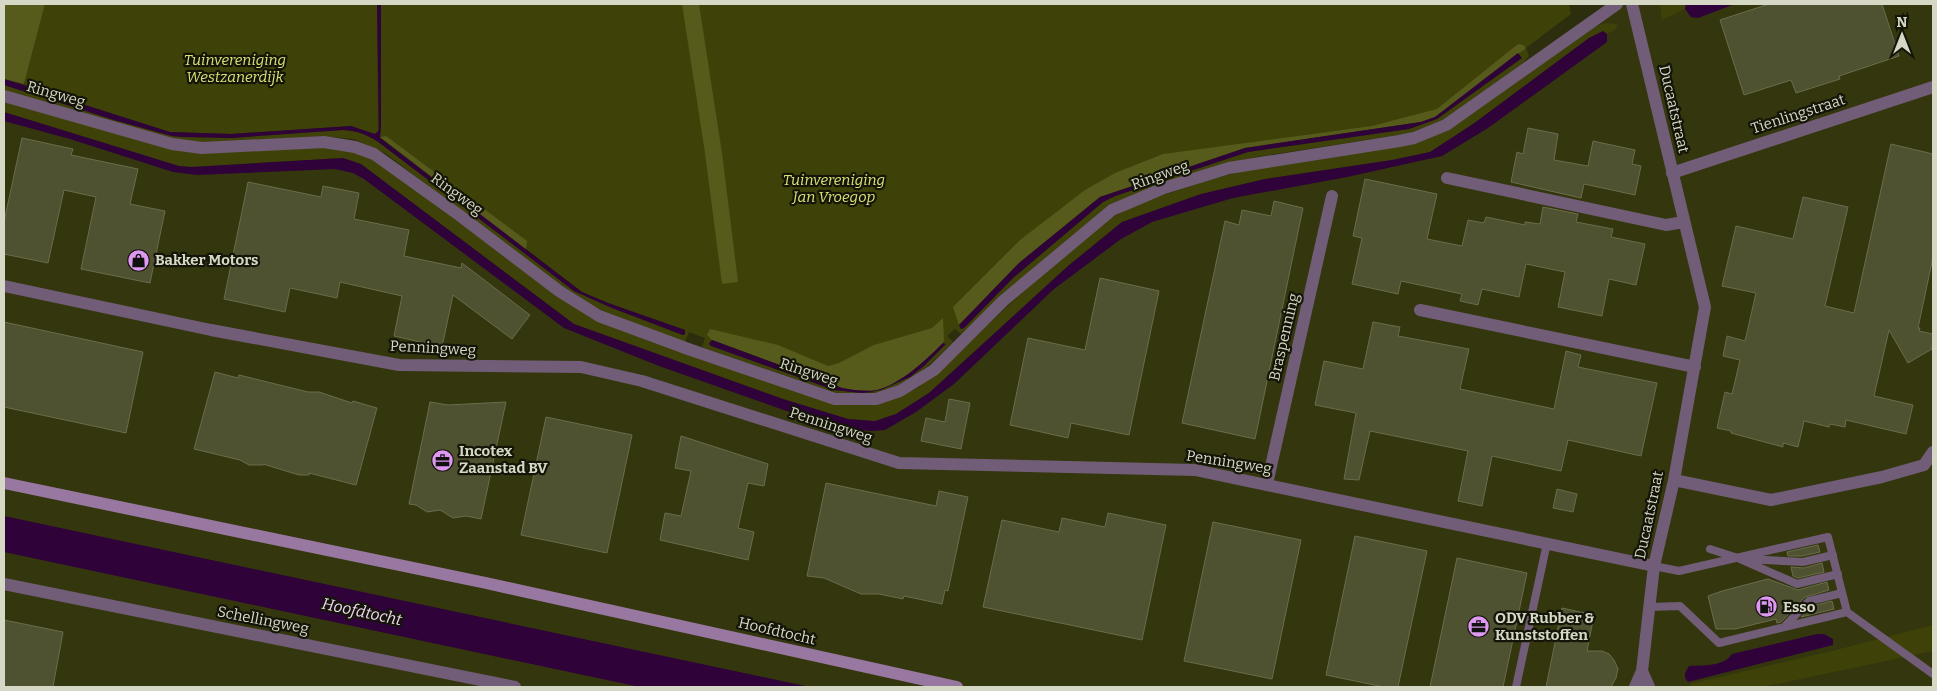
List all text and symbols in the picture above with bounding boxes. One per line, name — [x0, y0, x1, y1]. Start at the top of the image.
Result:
north arrow — [1877, 10, 1927, 60]
text: N — [1897, 14, 1908, 31]
park label: Tuinvereniging Westzanerdijk — [184, 51, 286, 86]
street label: Ducaatstraat — [1655, 63, 1693, 155]
street label: Ringweg — [25, 77, 87, 111]
street label: Tienlingstraat — [1749, 90, 1848, 138]
street label: Ringweg — [1129, 156, 1191, 194]
street label: Ringweg — [427, 169, 487, 219]
park label: Tuinvereniging Jan Vroegop — [783, 171, 885, 206]
shop icon: Bakker Motors — [127, 248, 151, 272]
place label: Bakker Motors — [155, 251, 258, 269]
street label: Braspenning — [1265, 291, 1303, 383]
street label: Penningweg — [389, 337, 477, 359]
street label: Ringweg — [778, 354, 840, 390]
street label: Penningweg — [787, 403, 875, 447]
place label: Incotex Zaanstad BV — [459, 442, 548, 477]
street label: Penningweg — [1185, 446, 1273, 478]
office icon: Incotex Zaanstad BV — [431, 448, 455, 472]
street label: Ducaatstraat — [1631, 469, 1667, 561]
water label: Hoofdtocht — [320, 594, 404, 629]
fuel station icon: Esso — [1755, 595, 1779, 619]
place label: Esso — [1783, 598, 1816, 616]
street label: Schellingweg — [216, 602, 310, 638]
place label: ODV Rubber & Kunststoffen — [1495, 609, 1594, 644]
street label: Hoofdtocht — [737, 613, 818, 649]
office icon: ODV Rubber & Kunststoffen — [1467, 615, 1491, 639]

